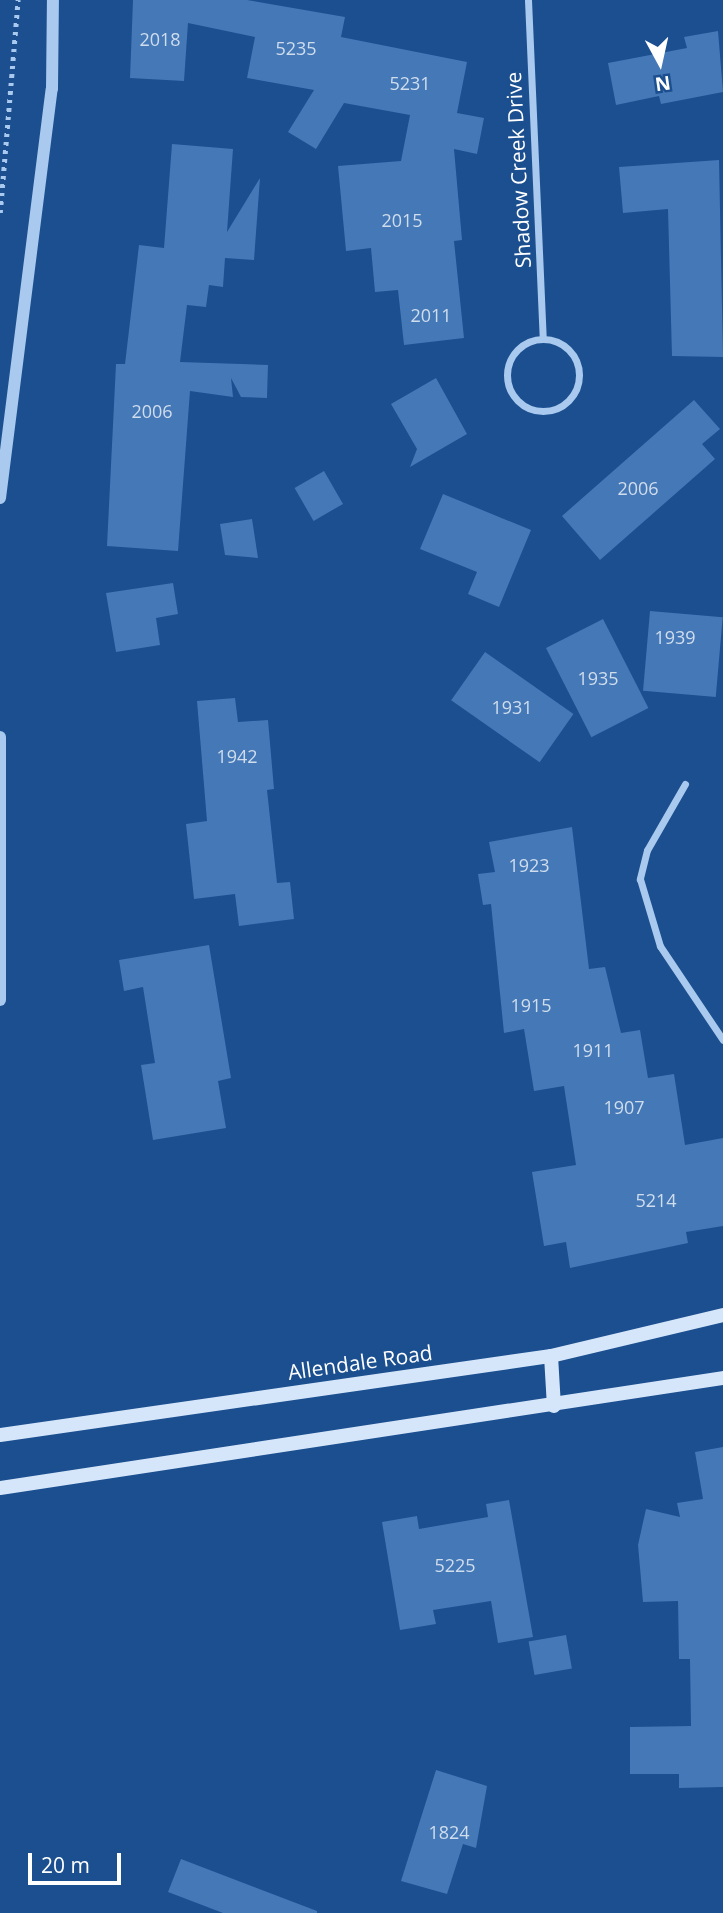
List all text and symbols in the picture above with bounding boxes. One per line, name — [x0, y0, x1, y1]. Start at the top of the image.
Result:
house number: 2018 — [139, 28, 181, 50]
north arrow — [625, 28, 695, 98]
house number: 5235 — [275, 37, 317, 59]
text: N — [653, 70, 672, 98]
street label: Shadow Creek Drive — [500, 71, 536, 269]
house number: 5231 — [389, 72, 431, 94]
house number: 2015 — [381, 209, 423, 231]
house number: 2011 — [410, 304, 452, 326]
house number: 2006 — [131, 400, 173, 422]
house number: 2006 — [617, 477, 659, 499]
house number: 1939 — [654, 626, 696, 648]
house number: 1935 — [577, 667, 619, 689]
house number: 1931 — [491, 696, 533, 718]
house number: 1942 — [216, 745, 258, 767]
house number: 1923 — [508, 854, 550, 876]
house number: 1915 — [510, 994, 552, 1016]
house number: 1911 — [572, 1039, 614, 1061]
house number: 1907 — [603, 1096, 645, 1118]
house number: 5214 — [635, 1189, 677, 1211]
street label: Allendale Road — [286, 1339, 434, 1385]
house number: 5225 — [434, 1554, 476, 1576]
house number: 1824 — [428, 1821, 470, 1843]
scale bar — [32, 1840, 124, 1884]
text: 20 m — [41, 1851, 90, 1879]

